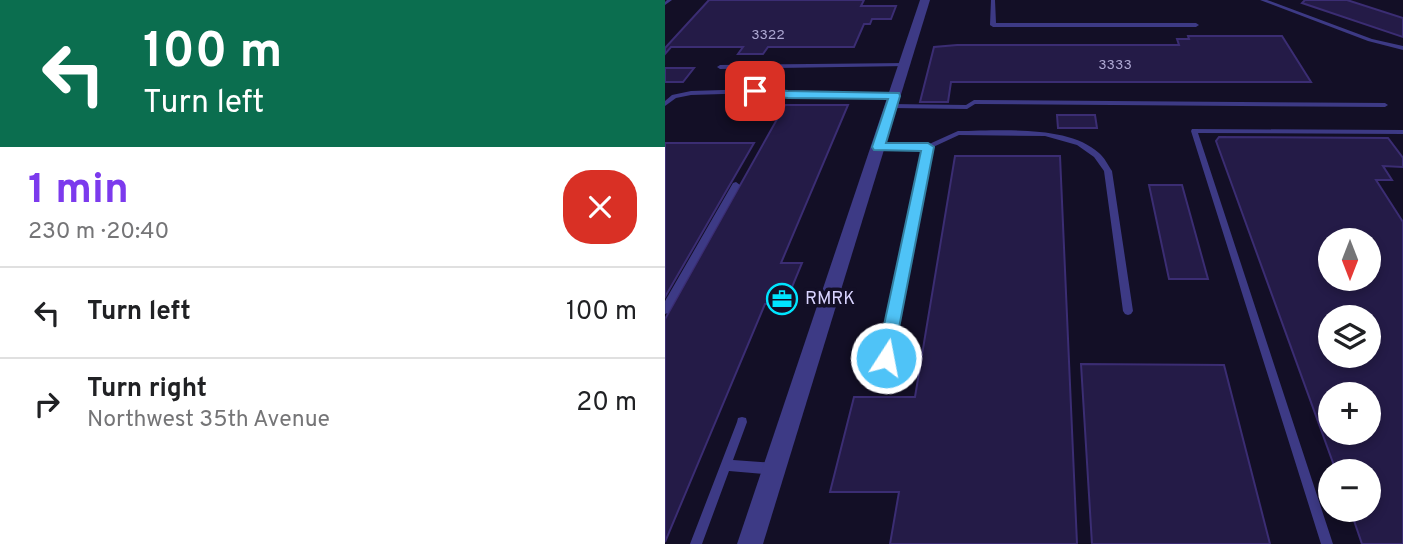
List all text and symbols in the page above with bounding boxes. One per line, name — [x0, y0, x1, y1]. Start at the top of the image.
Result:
text: 100 m — [143, 23, 282, 85]
house number: 3322 — [751, 27, 785, 44]
icon: left — [28, 28, 119, 119]
house number: 3333 — [1098, 57, 1132, 74]
pin — [725, 61, 785, 121]
icon: arrive — [736, 72, 774, 110]
text: Turn left — [143, 84, 264, 124]
text: 1 min — [28, 165, 129, 218]
button: close — [563, 170, 637, 244]
text: 230 m · 20:40 — [28, 218, 169, 247]
north arrow — [1318, 228, 1381, 290]
map controls — [1318, 228, 1381, 522]
office icon: RMRK — [765, 282, 799, 316]
place label: RMRK — [805, 288, 855, 311]
icon: left — [28, 294, 66, 332]
text: Turn left — [87, 296, 191, 329]
text: 100 m — [566, 296, 637, 329]
button: layers — [1318, 305, 1381, 368]
position arrow — [849, 321, 923, 395]
text: Turn right — [87, 373, 207, 406]
button: + — [1318, 382, 1381, 445]
icon: right — [28, 385, 66, 423]
text: 20 m — [576, 387, 637, 420]
text: Northwest 35th Avenue — [87, 406, 330, 435]
button: − — [1318, 459, 1381, 522]

